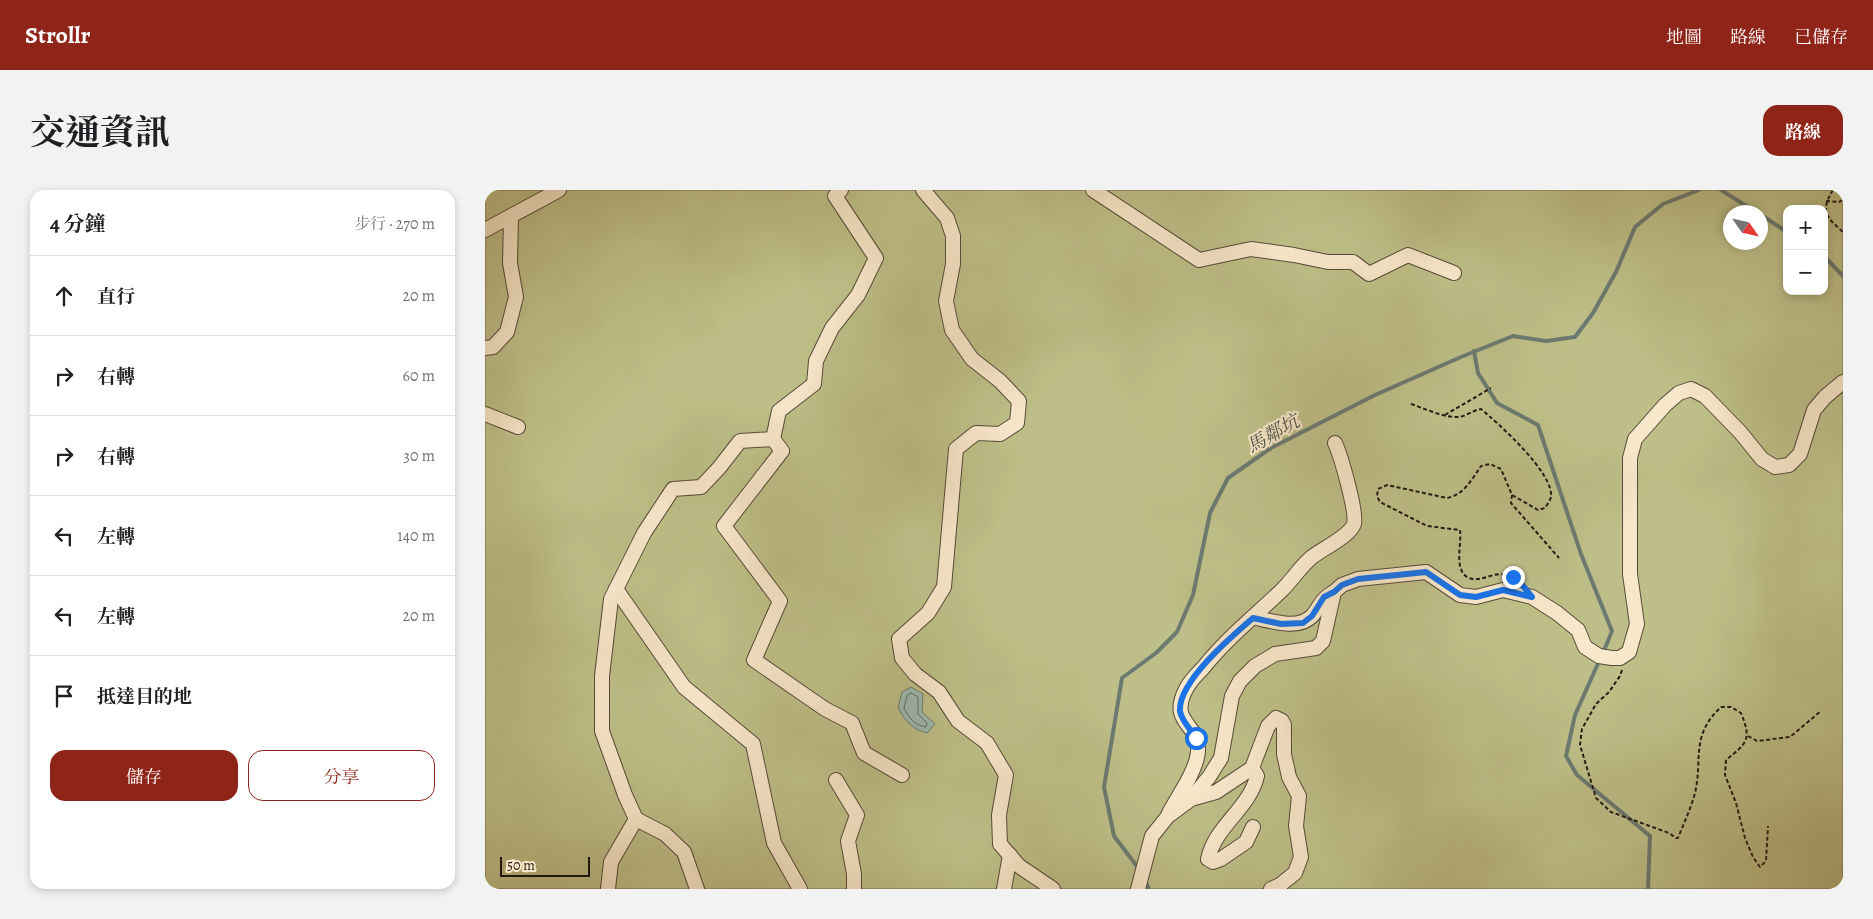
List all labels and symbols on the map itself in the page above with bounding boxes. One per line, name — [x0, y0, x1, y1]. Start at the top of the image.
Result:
north arrow — [1723, 205, 1768, 250]
water label: 馬鄰坑 — [1242, 407, 1307, 460]
route end — [1502, 566, 1525, 589]
route start — [1185, 727, 1208, 750]
scale bar — [500, 854, 590, 877]

